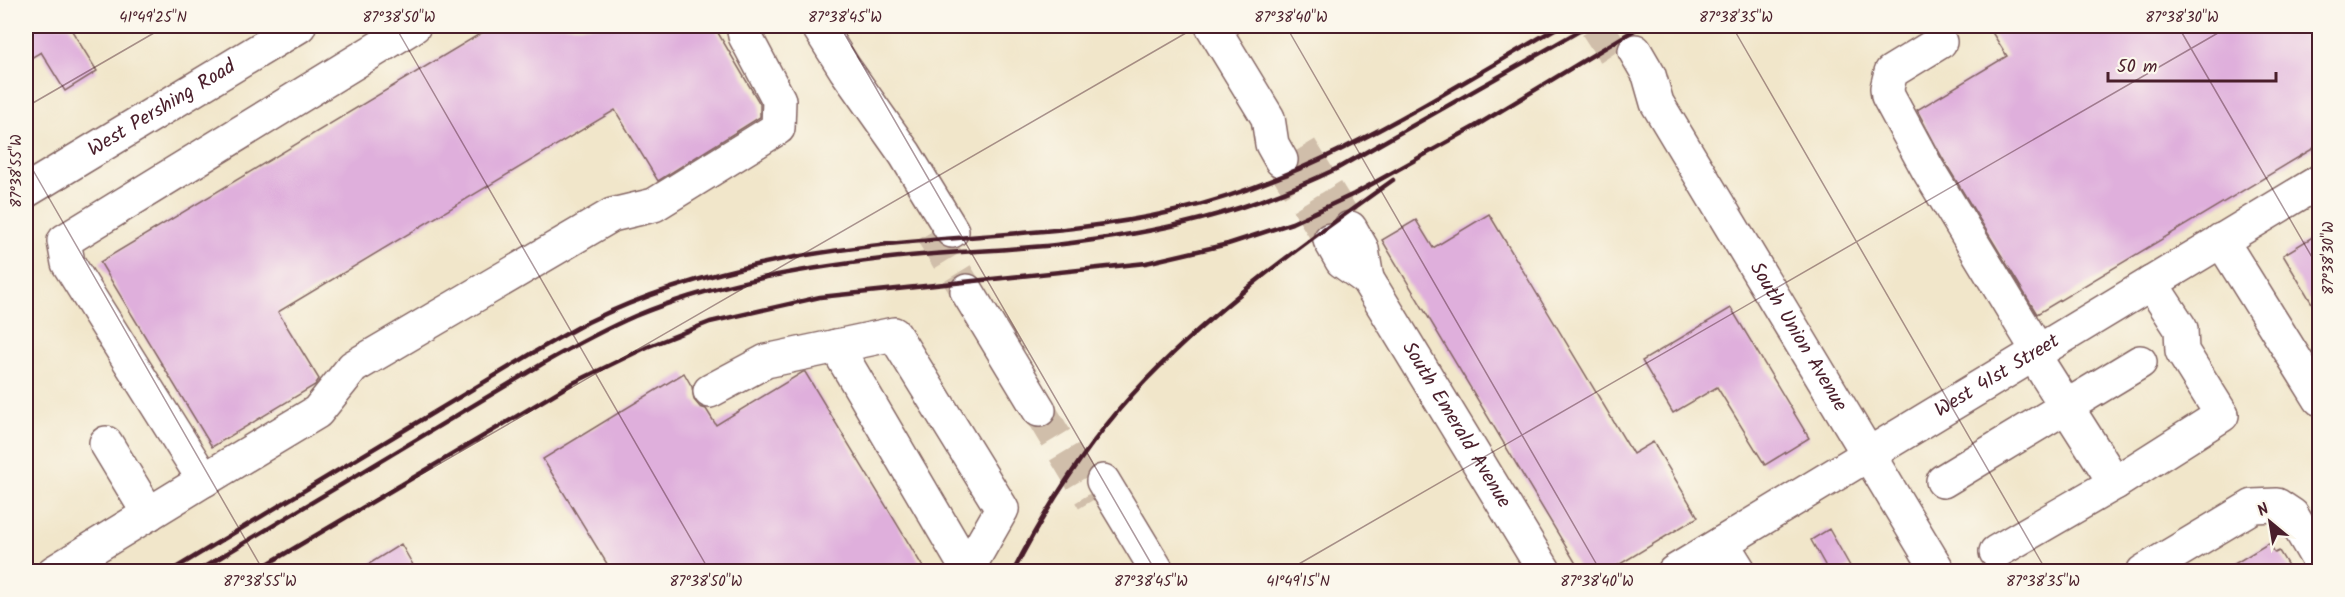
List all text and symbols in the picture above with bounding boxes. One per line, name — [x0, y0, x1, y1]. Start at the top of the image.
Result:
text: 41°49'25"N — [119, 6, 187, 30]
text: 87°38'50"W — [362, 6, 436, 30]
text: 87°38'45"W — [808, 6, 882, 30]
text: 87°38'40"W — [1254, 6, 1328, 30]
text: 87°38'35"W — [1699, 6, 1773, 30]
text: 87°38'30"W — [2145, 6, 2219, 30]
scale bar — [2108, 45, 2276, 83]
street label: West Pershing Road — [82, 51, 243, 166]
text: 50 m — [2117, 53, 2157, 82]
text: 87°38'55"W — [5, 134, 29, 208]
text: 87°38'30"W — [2317, 221, 2341, 295]
street label: South Union Avenue — [1740, 256, 1855, 418]
street label: West 41st Street — [1929, 326, 2066, 427]
street label: South Emerald Avenue — [1393, 336, 1519, 515]
north arrow — [2240, 492, 2300, 552]
text: N — [2253, 497, 2274, 524]
text: 87°38'55"W — [223, 570, 297, 594]
text: 87°38'50"W — [669, 570, 743, 594]
text: 87°38'45"W — [1114, 570, 1188, 594]
text: 41°49'15"N — [1266, 570, 1330, 594]
text: 87°38'40"W — [1560, 570, 1634, 594]
text: 87°38'35"W — [2006, 570, 2080, 594]

